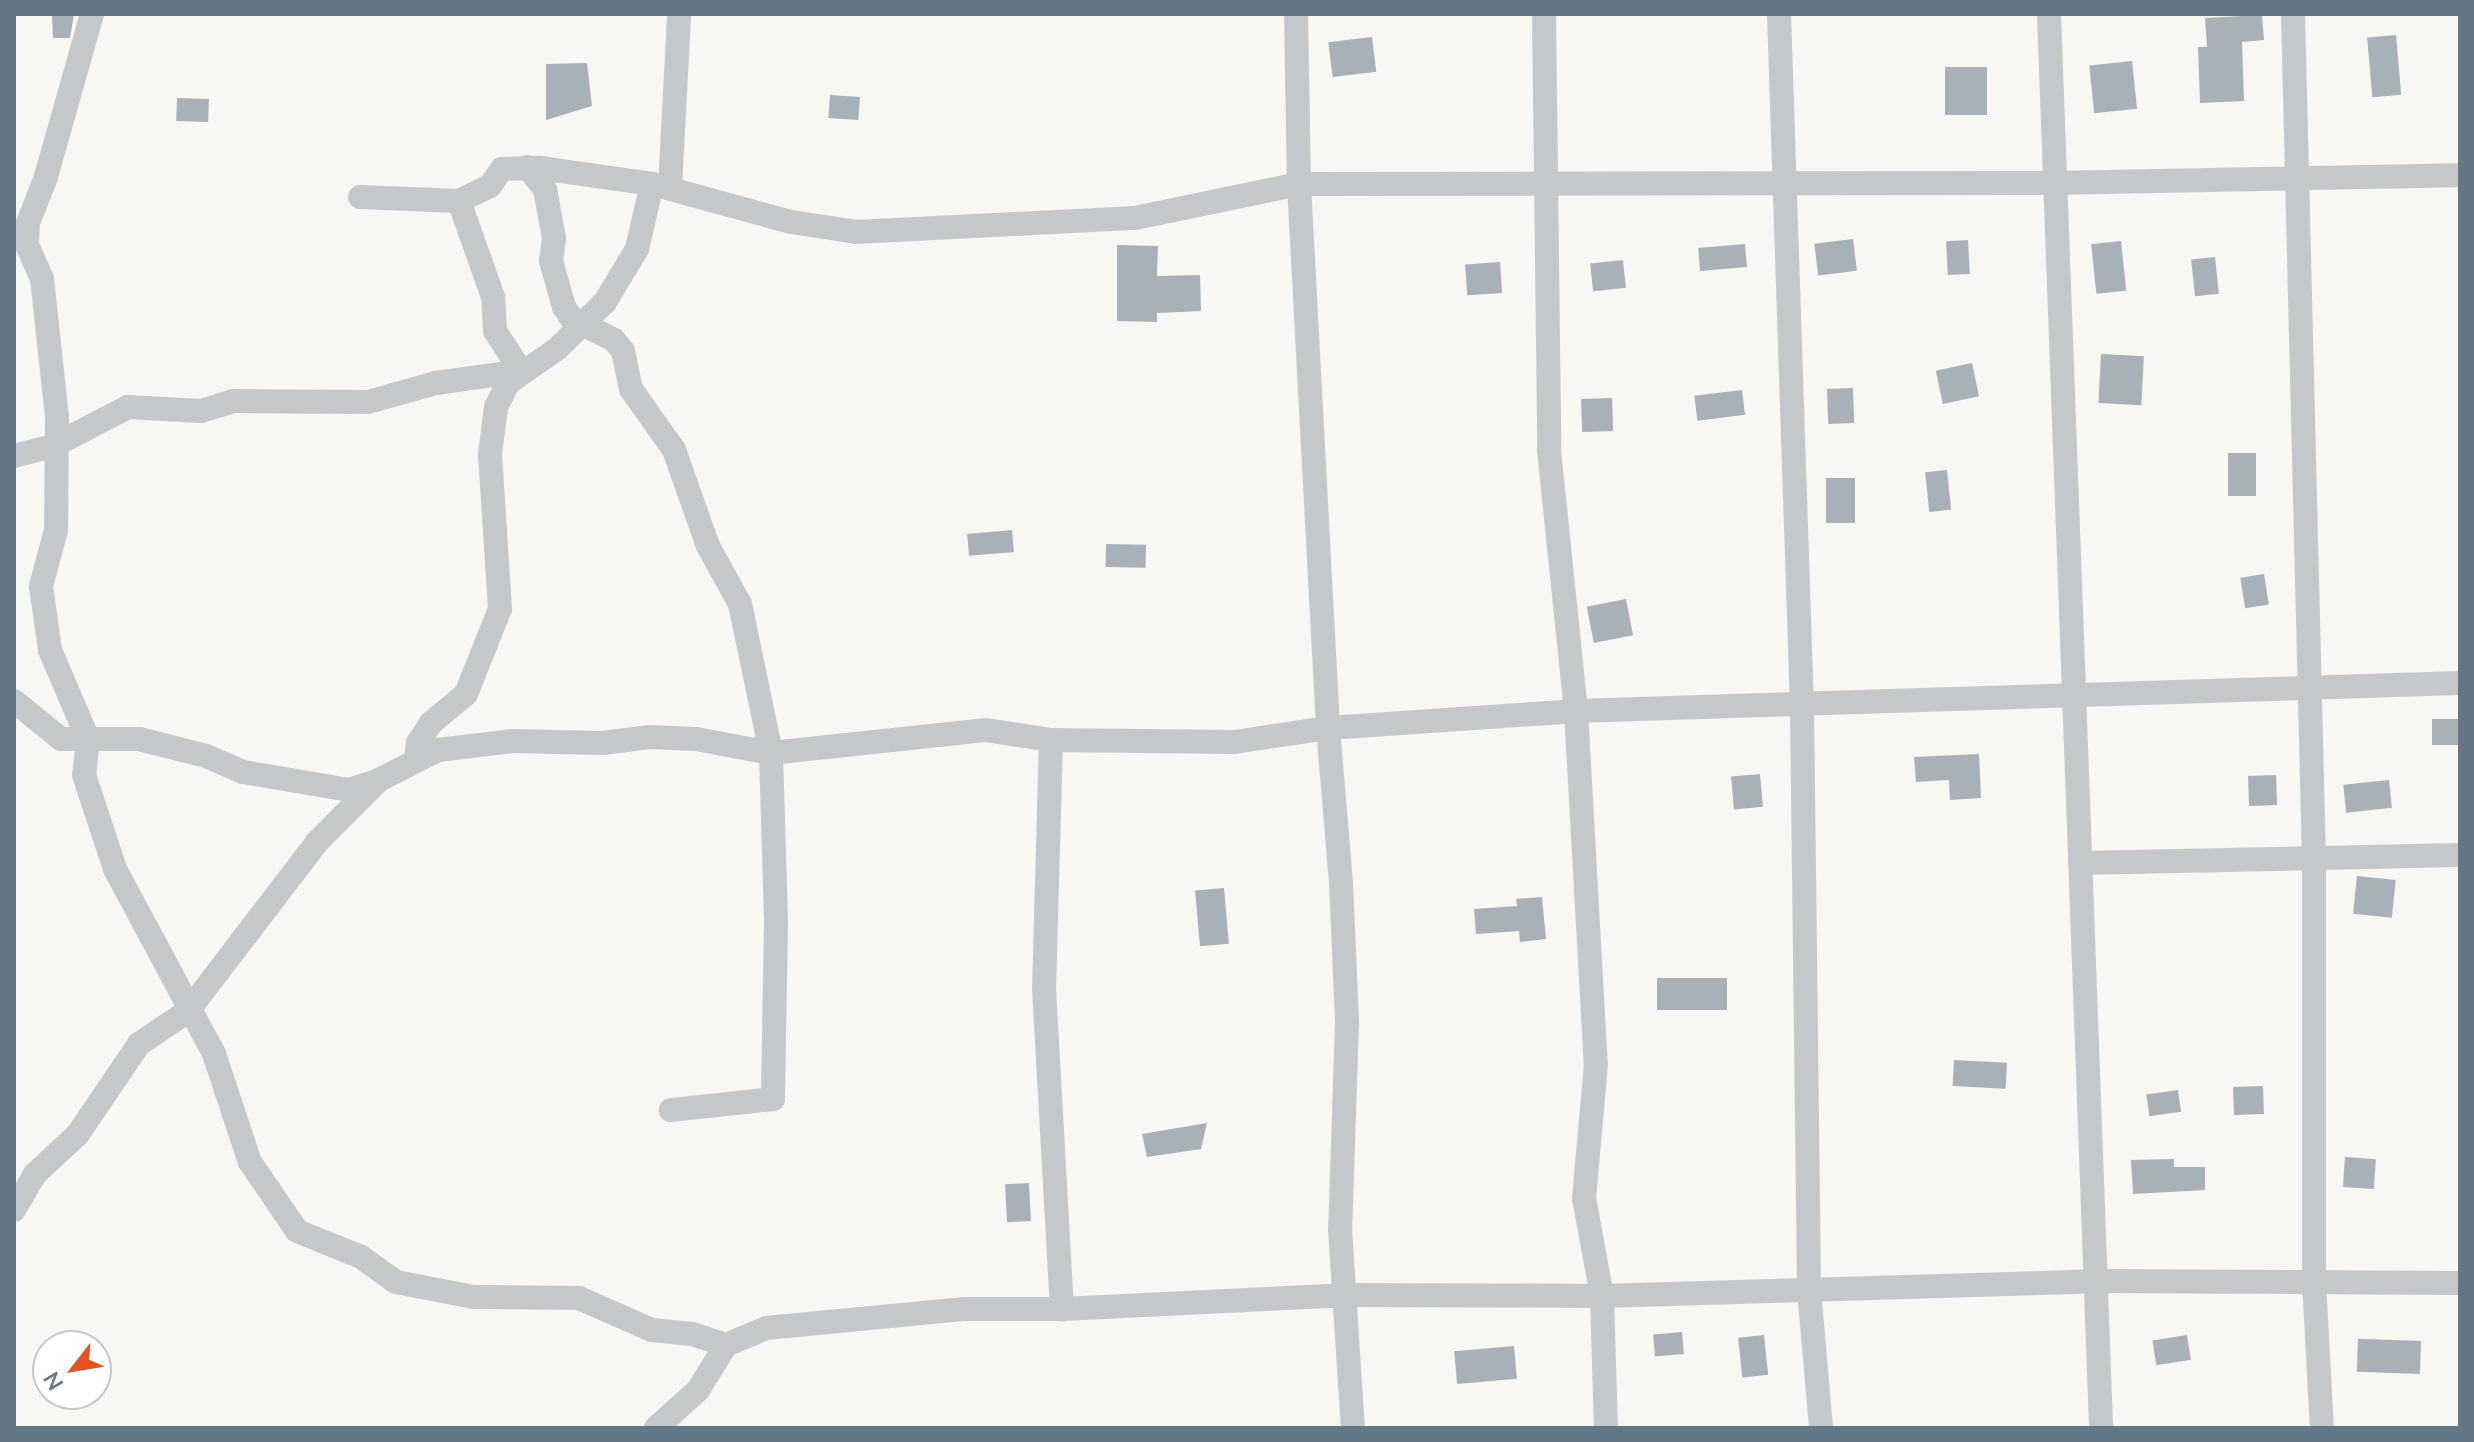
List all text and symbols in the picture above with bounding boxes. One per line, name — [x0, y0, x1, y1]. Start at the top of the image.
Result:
north arrow — [32, 1330, 112, 1410]
text: N — [37, 1367, 69, 1396]

